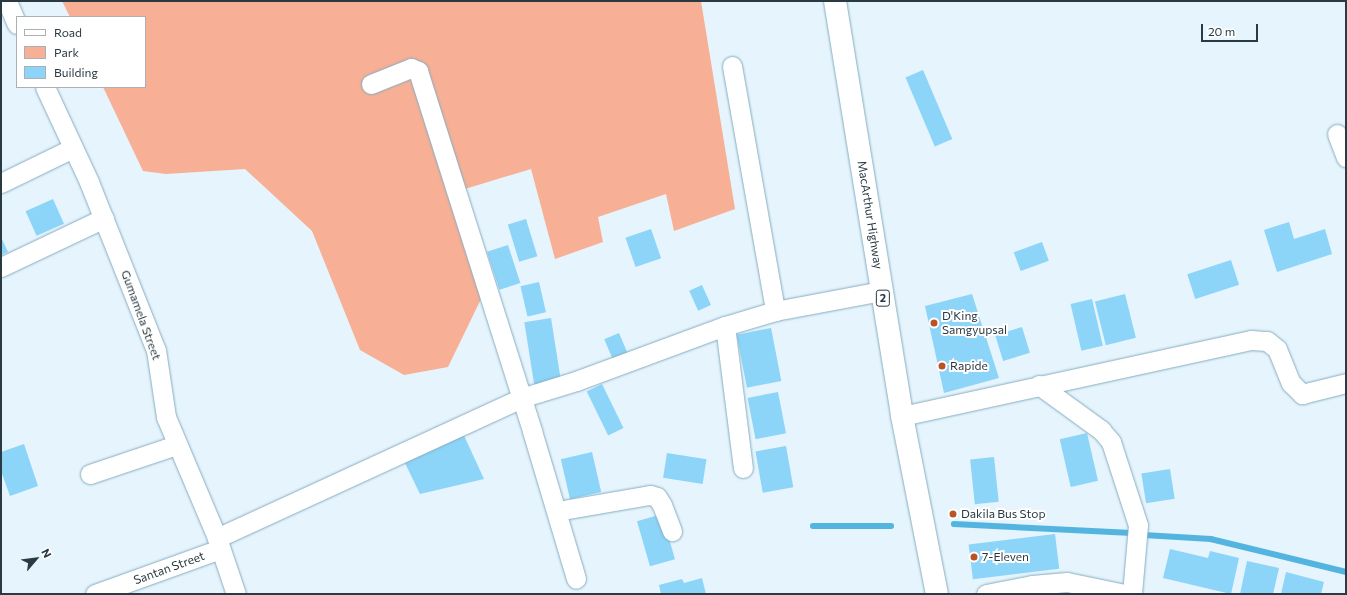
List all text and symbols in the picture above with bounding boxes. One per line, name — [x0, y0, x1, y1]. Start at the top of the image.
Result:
legend — [16, 16, 146, 88]
scale bar — [1203, 16, 1260, 42]
text: 20 m — [1208, 24, 1235, 38]
text: Road — [54, 25, 82, 39]
text: Park — [54, 45, 79, 59]
text: Building — [54, 65, 98, 79]
street label: MacArthur Highway — [854, 160, 886, 270]
street label: Gumamela Street — [118, 268, 164, 362]
road number: 2 — [875, 289, 891, 307]
place label: D'King Samgyupsal — [942, 309, 1007, 337]
marker: D'King Samgyupsal — [929, 318, 939, 328]
place label: Rapide — [950, 359, 988, 373]
marker: Rapide — [937, 361, 947, 371]
place label: Dakila Bus Stop — [961, 507, 1046, 521]
marker: Dakila Bus Stop — [948, 509, 958, 519]
north arrow — [16, 539, 56, 579]
text: N — [39, 546, 55, 560]
street label: Santan Street — [132, 548, 206, 588]
place label: 7-Eleven — [982, 550, 1029, 564]
marker: 7-Eleven — [969, 552, 979, 562]

